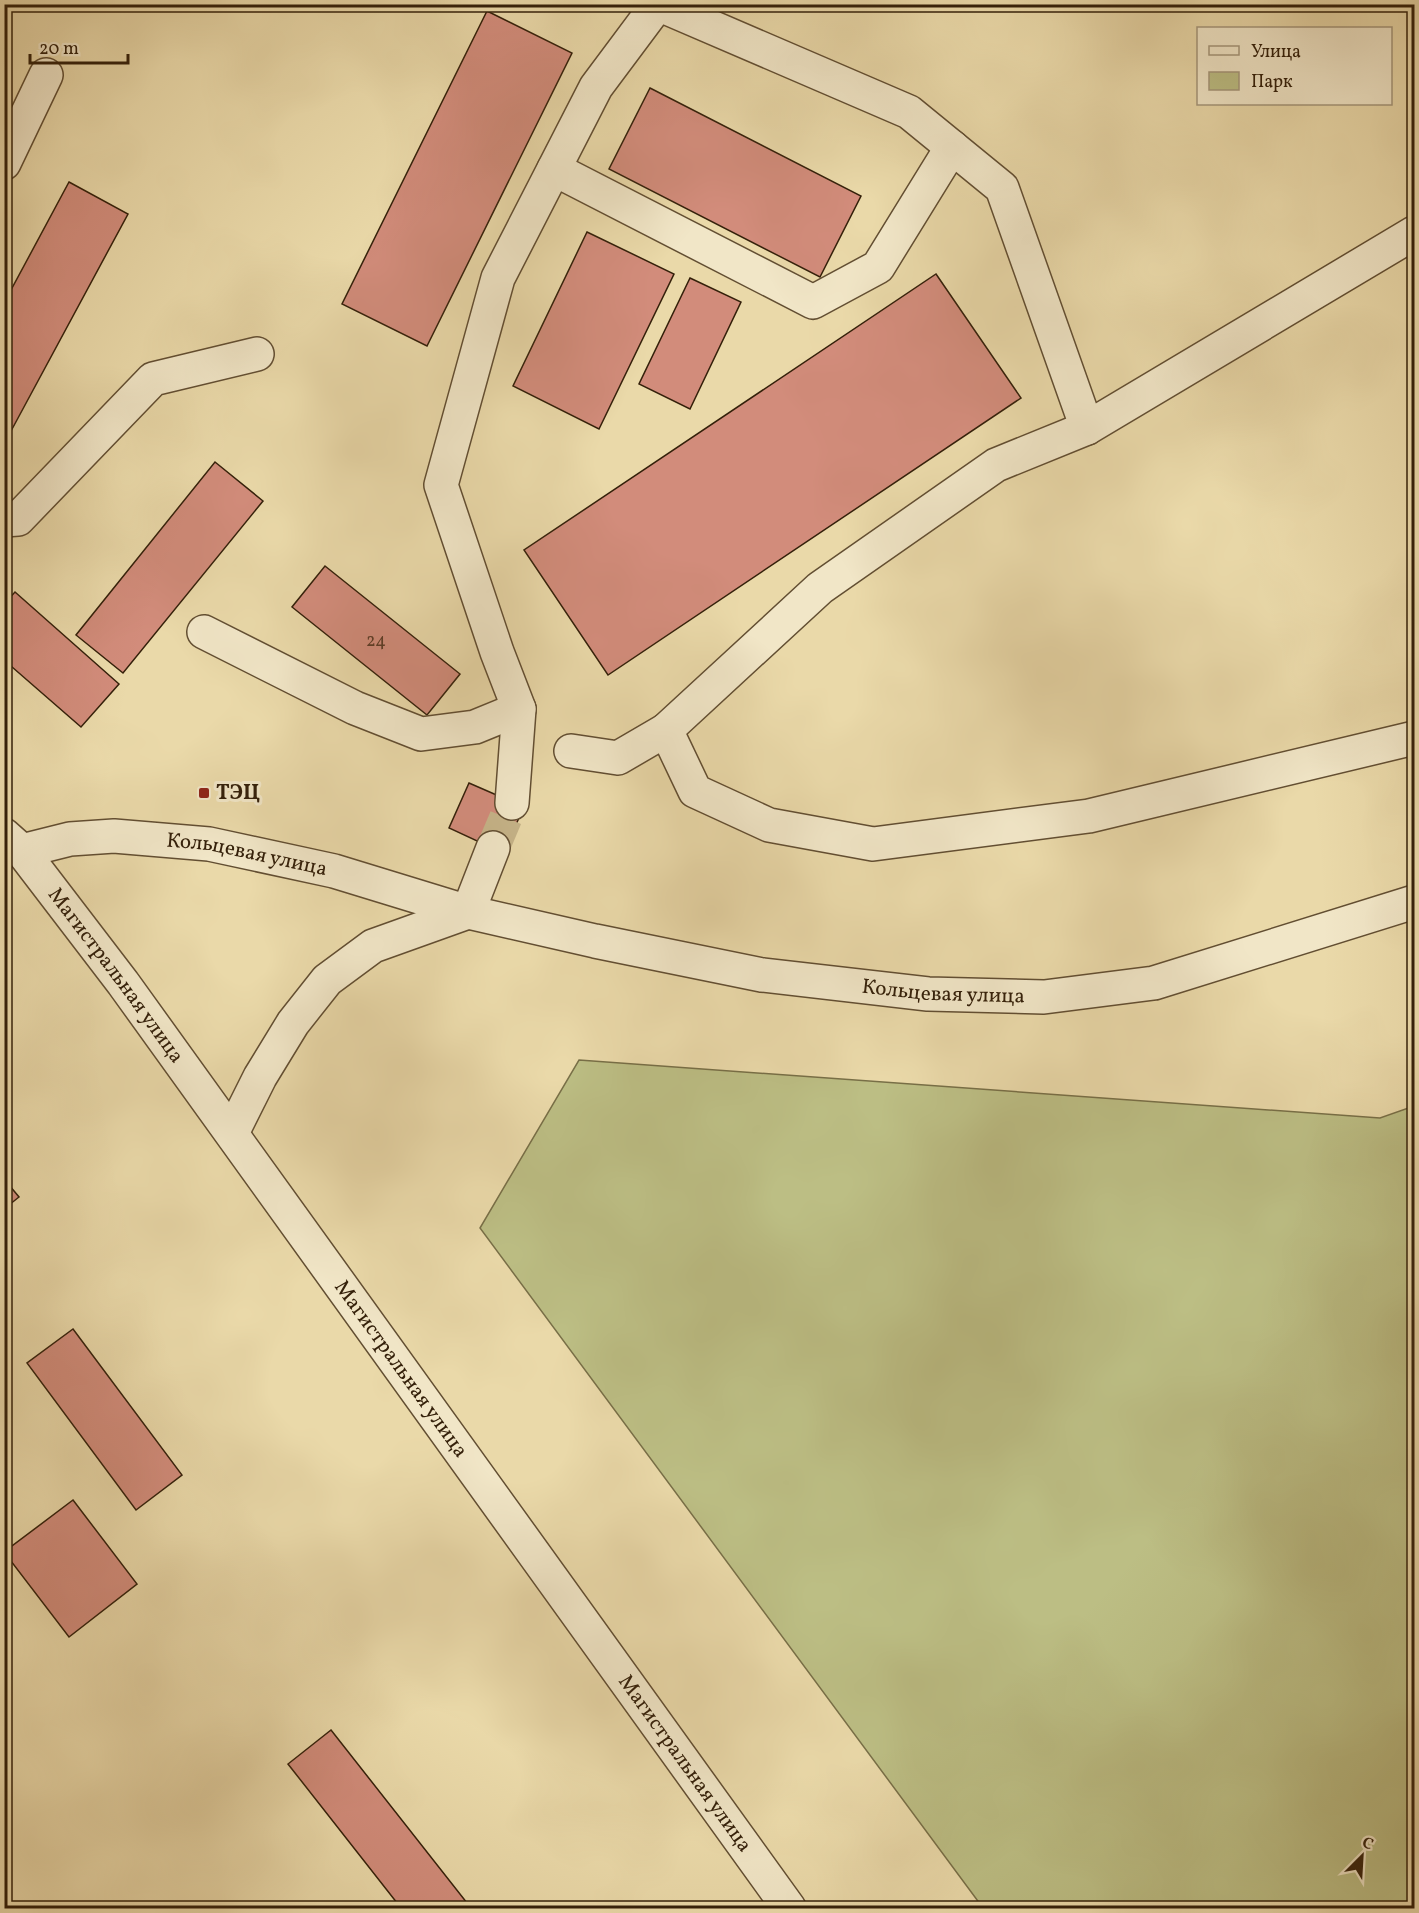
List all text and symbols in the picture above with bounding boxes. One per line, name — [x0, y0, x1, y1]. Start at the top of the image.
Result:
scale bar — [30, 27, 128, 65]
legend — [1197, 27, 1392, 105]
text: 20 m — [39, 37, 79, 62]
text: Улица — [1251, 40, 1301, 65]
text: Парк — [1251, 70, 1293, 95]
house number: 24 — [366, 629, 386, 654]
place label: ТЭЦ — [216, 779, 260, 808]
marker: ТЭЦ — [197, 786, 211, 800]
street label: Кольцевая улица — [165, 826, 330, 884]
street label: Магистральная улица — [41, 882, 191, 1069]
street label: Кольцевая улица — [860, 972, 1025, 1011]
street label: Магистральная улица — [327, 1274, 475, 1464]
street label: Магистральная улица — [611, 1669, 759, 1858]
north arrow — [1332, 1826, 1392, 1886]
text: С — [1358, 1832, 1376, 1856]

